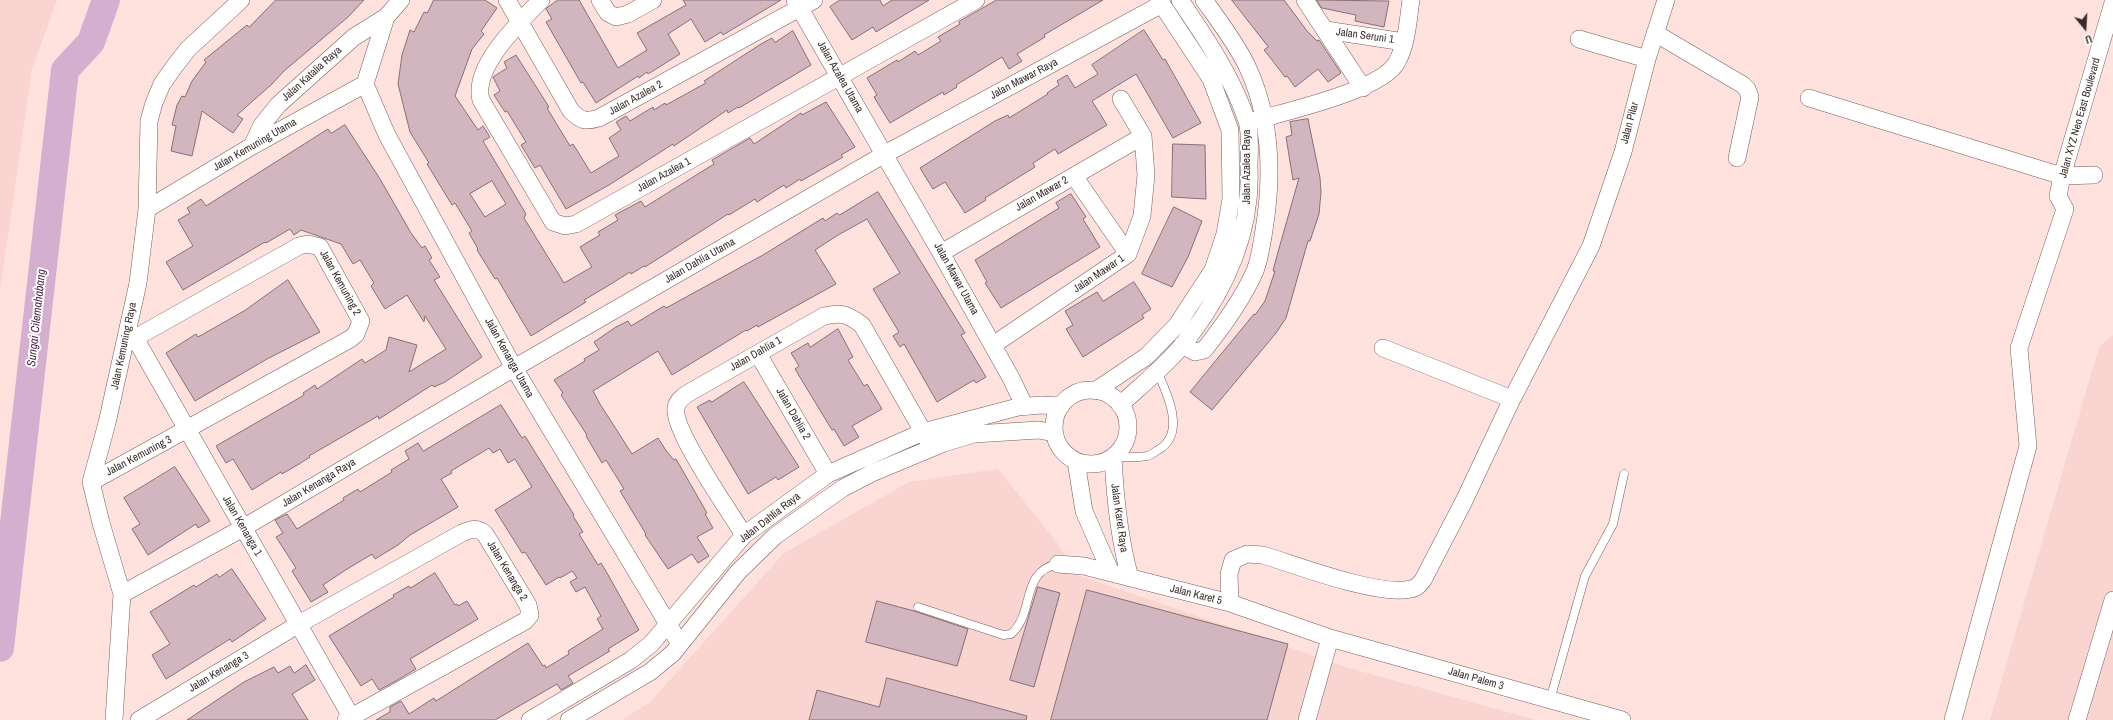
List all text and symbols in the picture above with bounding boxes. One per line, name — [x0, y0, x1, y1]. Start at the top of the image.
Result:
north arrow — [2065, 8, 2105, 48]
street label: Jalan Seruni 1 — [1335, 25, 1395, 47]
text: U — [2083, 32, 2094, 47]
street label: Jalan Azalea Utama — [814, 39, 866, 115]
street label: Jalan Katalia Raya — [279, 44, 345, 104]
street label: Jalan Mawar Raya — [988, 56, 1060, 102]
street label: Jalan XYZ Neo East Boulevard — [2057, 56, 2103, 180]
street label: Jalan Azalea 2 — [607, 78, 665, 118]
street label: Jalan Pilar — [1618, 101, 1642, 145]
street label: Jalan Kemuning Utama — [211, 116, 299, 174]
street label: Jalan Azalea Raya — [1240, 129, 1254, 205]
street label: Jalan Azalea 1 — [635, 155, 693, 195]
street label: Jalan Mawar 2 — [1013, 174, 1071, 214]
street label: Jalan Dahlia Utama — [662, 235, 738, 287]
street label: Jalan Mawar Utama — [931, 241, 981, 317]
street label: Jalan Kemuning 2 — [317, 248, 363, 318]
street label: Jalan Mawar 1 — [1071, 252, 1127, 296]
water label: Sungai Cilemahabang — [25, 269, 49, 367]
street label: Jalan Kemuning Raya — [108, 301, 140, 391]
street label: Jalan Kenanga Utama — [482, 316, 536, 400]
street label: Jalan Dahlia 1 — [728, 334, 784, 374]
street label: Jalan Dahlia 2 — [773, 386, 813, 442]
street label: Jalan Kemuning 3 — [104, 433, 174, 479]
street label: Jalan Kenanga Raya — [280, 456, 358, 510]
street label: Jalan Karet Raya — [1108, 483, 1130, 553]
street label: Jalan Dahlia Raya — [737, 490, 803, 546]
street label: Jalan Kenanga 1 — [219, 493, 265, 559]
street label: Jalan Kenanga 2 — [484, 539, 530, 603]
street label: Jalan Karet 5 — [1169, 582, 1223, 608]
street label: Jalan Kenanga 3 — [187, 649, 251, 695]
street label: Jalan Palem 3 — [1447, 665, 1505, 693]

